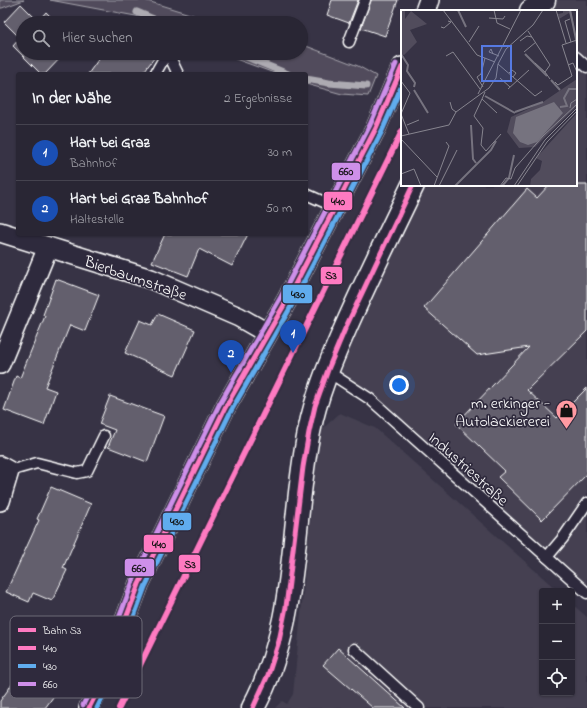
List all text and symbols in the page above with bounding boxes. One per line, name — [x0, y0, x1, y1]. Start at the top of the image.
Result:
inset map — [401, 10, 577, 186]
search box — [16, 16, 308, 60]
icon: search — [30, 27, 52, 49]
text: Hier suchen — [62, 27, 133, 49]
text: In der Nähe — [32, 86, 111, 111]
text: 2 Ergebnisse — [224, 89, 292, 108]
text: Hart bei Graz — [70, 132, 150, 154]
text: 1 — [43, 143, 47, 162]
text: 30 m — [268, 143, 292, 162]
text: Bahnhof — [70, 154, 117, 173]
line badge: 660 — [331, 162, 361, 181]
text: 660 — [338, 164, 353, 180]
text: Hart bei Graz Bahnhof — [70, 188, 208, 210]
line badge: 440 — [323, 191, 353, 211]
text: 440 — [330, 194, 345, 210]
text: 2 — [42, 199, 48, 218]
text: 50 m — [266, 199, 292, 218]
text: Haltestelle — [70, 210, 124, 229]
street label: Bierbaumstraße — [80, 250, 191, 308]
line badge: S3 — [320, 266, 343, 285]
text: S3 — [325, 268, 337, 284]
line badge: 430 — [282, 284, 313, 304]
text: 430 — [290, 287, 305, 303]
pin: 1 — [280, 320, 306, 353]
pin: 2 — [218, 340, 244, 373]
your location — [389, 375, 409, 395]
place label: m. erkinger - Autolackiererei — [455, 392, 550, 434]
shop icon: m. erkinger - Autolackiererei — [553, 398, 579, 431]
street label: Industriestraße — [422, 427, 514, 513]
line badge: 430 — [162, 512, 192, 531]
text: 430 — [169, 514, 184, 530]
line badge: 440 — [143, 534, 174, 553]
text: 440 — [151, 537, 166, 553]
line badge: S3 — [178, 554, 201, 573]
text: S3 — [184, 557, 196, 573]
line badge: 660 — [124, 558, 155, 577]
text: 660 — [131, 561, 146, 577]
map controls — [539, 588, 575, 696]
button: + — [539, 588, 575, 624]
legend — [10, 616, 142, 698]
text: Bahn S3 — [42, 623, 82, 639]
button: − — [539, 624, 575, 660]
text: 440 — [43, 641, 57, 657]
text: 430 — [43, 659, 57, 675]
button: locate — [539, 660, 575, 696]
text: 660 — [43, 677, 58, 693]

